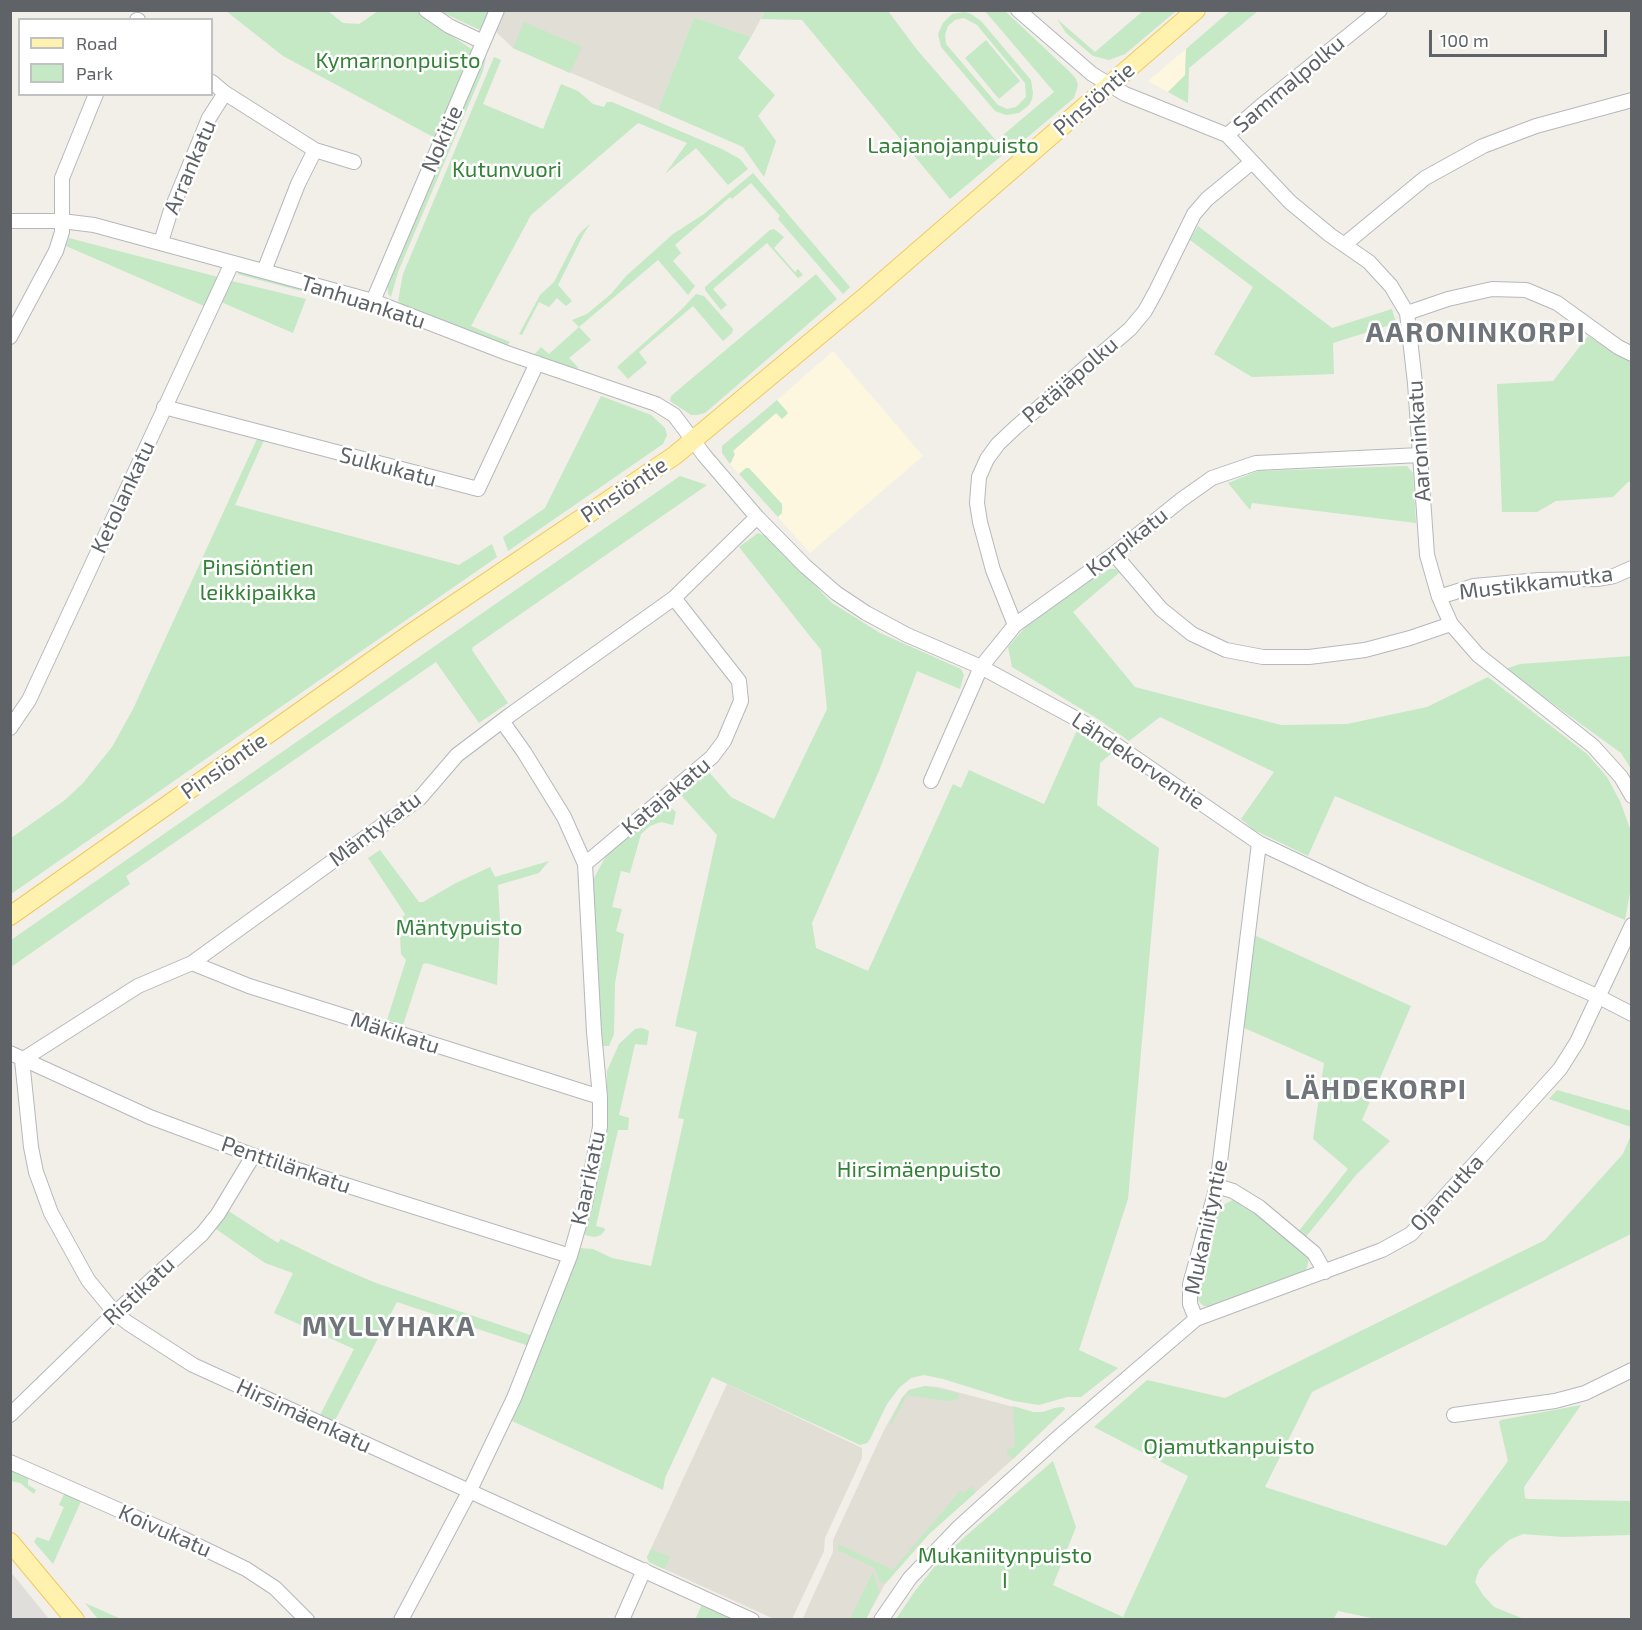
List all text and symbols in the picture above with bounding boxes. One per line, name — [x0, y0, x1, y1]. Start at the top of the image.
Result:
legend — [18, 18, 213, 96]
scale bar — [1432, 18, 1610, 56]
text: 100 m — [1440, 29, 1489, 51]
street label: Sammalpolku — [1228, 30, 1350, 138]
text: Road — [76, 32, 117, 54]
park label: Kymarnonpuisto — [315, 48, 481, 74]
street label: Pinsiöntie — [1048, 57, 1140, 141]
text: Park — [76, 62, 113, 84]
street label: Nokitie — [416, 102, 468, 176]
street label: Arrankatu — [158, 116, 222, 218]
park label: Laajanojanpuisto — [867, 133, 1039, 159]
park label: Kutunvuori — [452, 157, 562, 183]
street label: Tanhuankatu — [297, 269, 429, 335]
district label: AARONINKORPI — [1366, 316, 1586, 350]
street label: Petäjäpolku — [1017, 331, 1123, 429]
street label: Aaroninkatu — [1402, 379, 1436, 503]
street label: Ketolankatu — [85, 437, 161, 557]
street label: Sulkukatu — [337, 441, 439, 493]
street label: Pinsiöntie — [576, 451, 672, 529]
street label: Korpikatu — [1081, 502, 1173, 582]
park label: Pinsiöntien leikkipaikka — [200, 555, 316, 606]
street label: Mustikkamutka — [1458, 560, 1614, 606]
street label: Lähdekorventie — [1067, 707, 1209, 815]
street label: Pinsiöntie — [176, 727, 272, 805]
street label: Katajakatu — [616, 751, 716, 841]
street label: Mäntykatu — [324, 786, 426, 872]
park label: Mäntypuisto — [396, 915, 522, 941]
street label: Mäkikatu — [347, 1006, 443, 1060]
district label: LÄHDEKORPI — [1285, 1073, 1467, 1107]
street label: Kaarikatu — [565, 1128, 611, 1228]
street label: Penttilänkatu — [218, 1131, 354, 1199]
street label: Ojamutka — [1405, 1149, 1489, 1237]
park label: Hirsimäenpuisto — [837, 1157, 1001, 1183]
street label: Mukaniityntie — [1179, 1157, 1233, 1297]
street label: Ristikatu — [98, 1251, 180, 1331]
district label: MYLLYHAKA — [302, 1310, 476, 1344]
street label: Hirsimäenkatu — [232, 1373, 376, 1459]
park label: Ojamutkanpuisto — [1143, 1434, 1315, 1460]
street label: Koivukatu — [114, 1499, 216, 1563]
park label: Mukaniitynpuisto I — [918, 1543, 1092, 1594]

